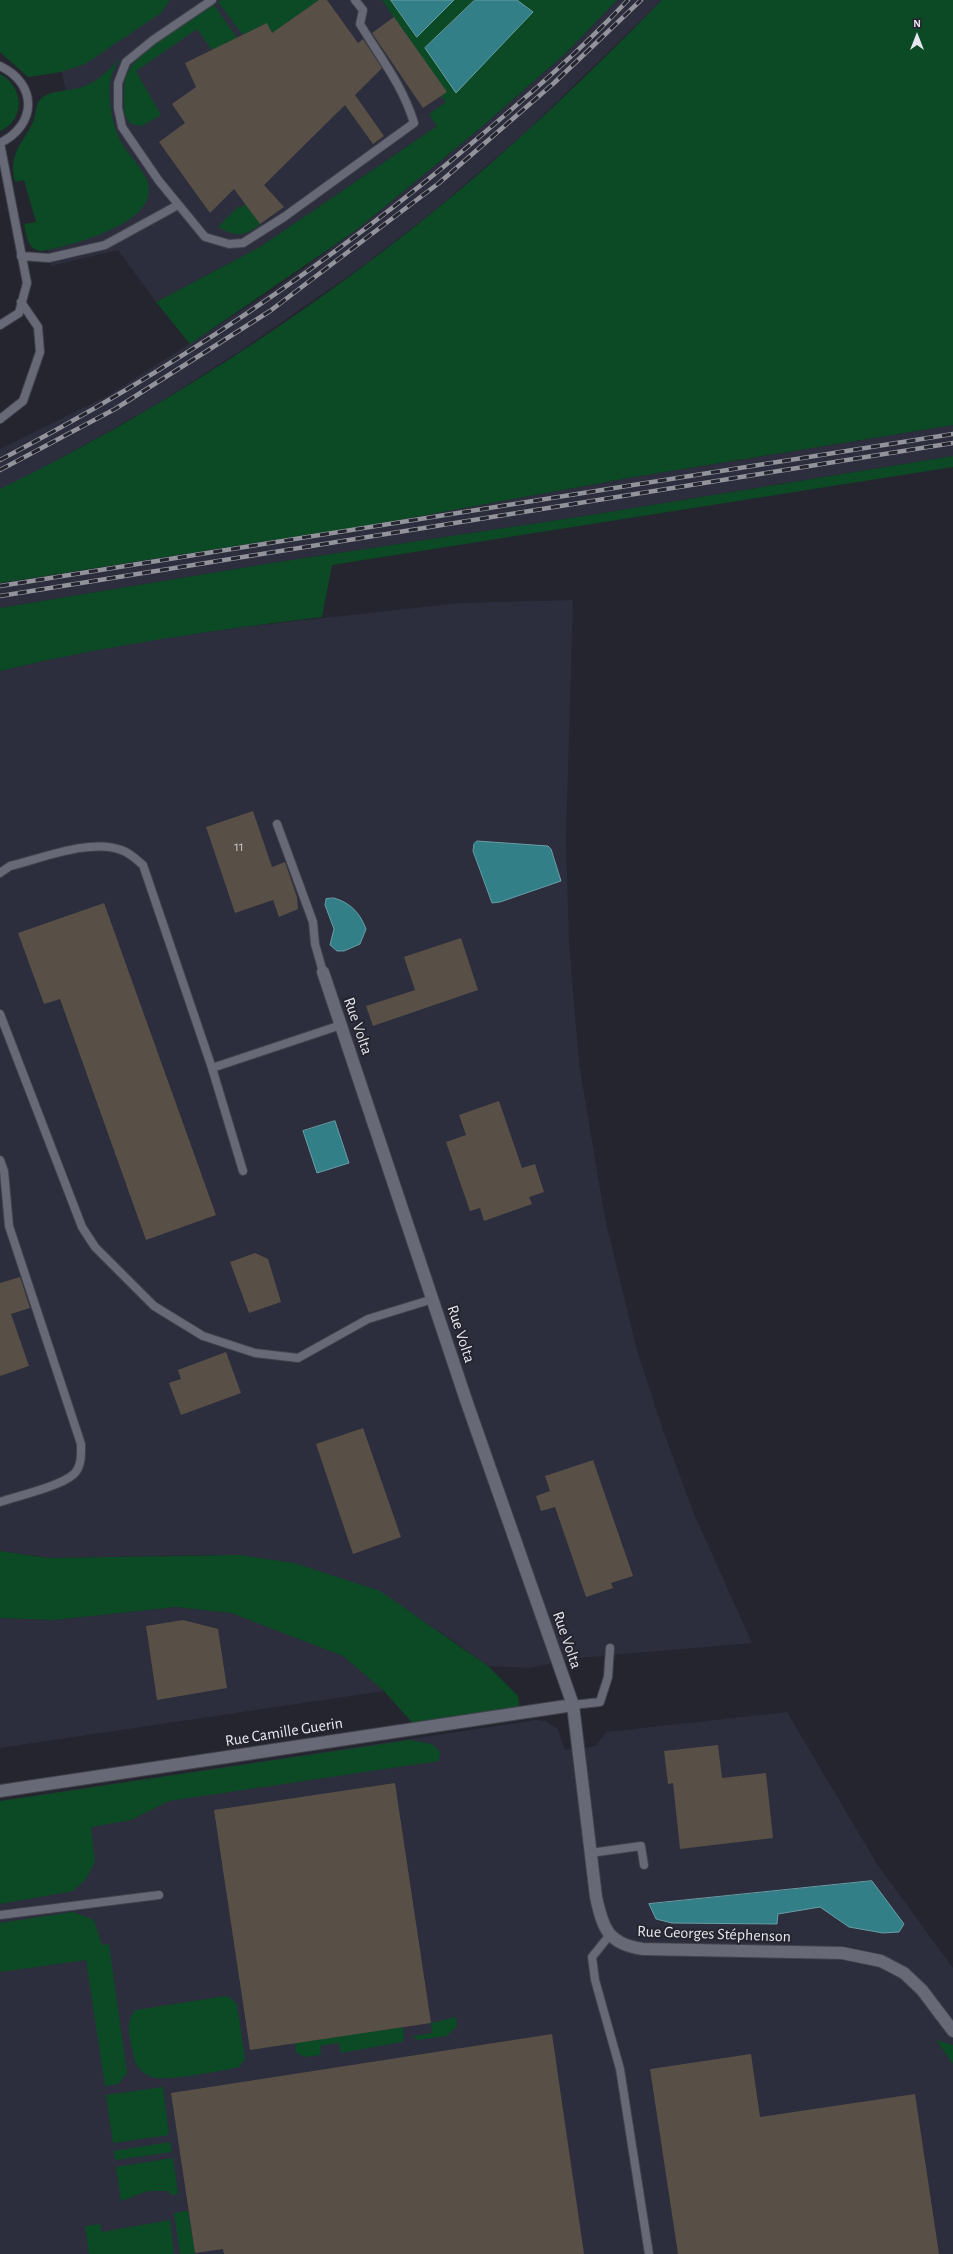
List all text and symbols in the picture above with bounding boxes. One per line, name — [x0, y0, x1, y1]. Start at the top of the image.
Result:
north arrow — [897, 16, 937, 56]
text: N — [913, 18, 921, 29]
house number: 11 — [234, 839, 244, 855]
street label: Rue Volta — [339, 995, 377, 1057]
street label: Rue Volta — [443, 1303, 479, 1365]
street label: Rue Volta — [548, 1609, 586, 1671]
street label: Rue Camille Guerin — [224, 1713, 344, 1751]
street label: Rue Georges Stéphenson — [637, 1922, 791, 1946]

